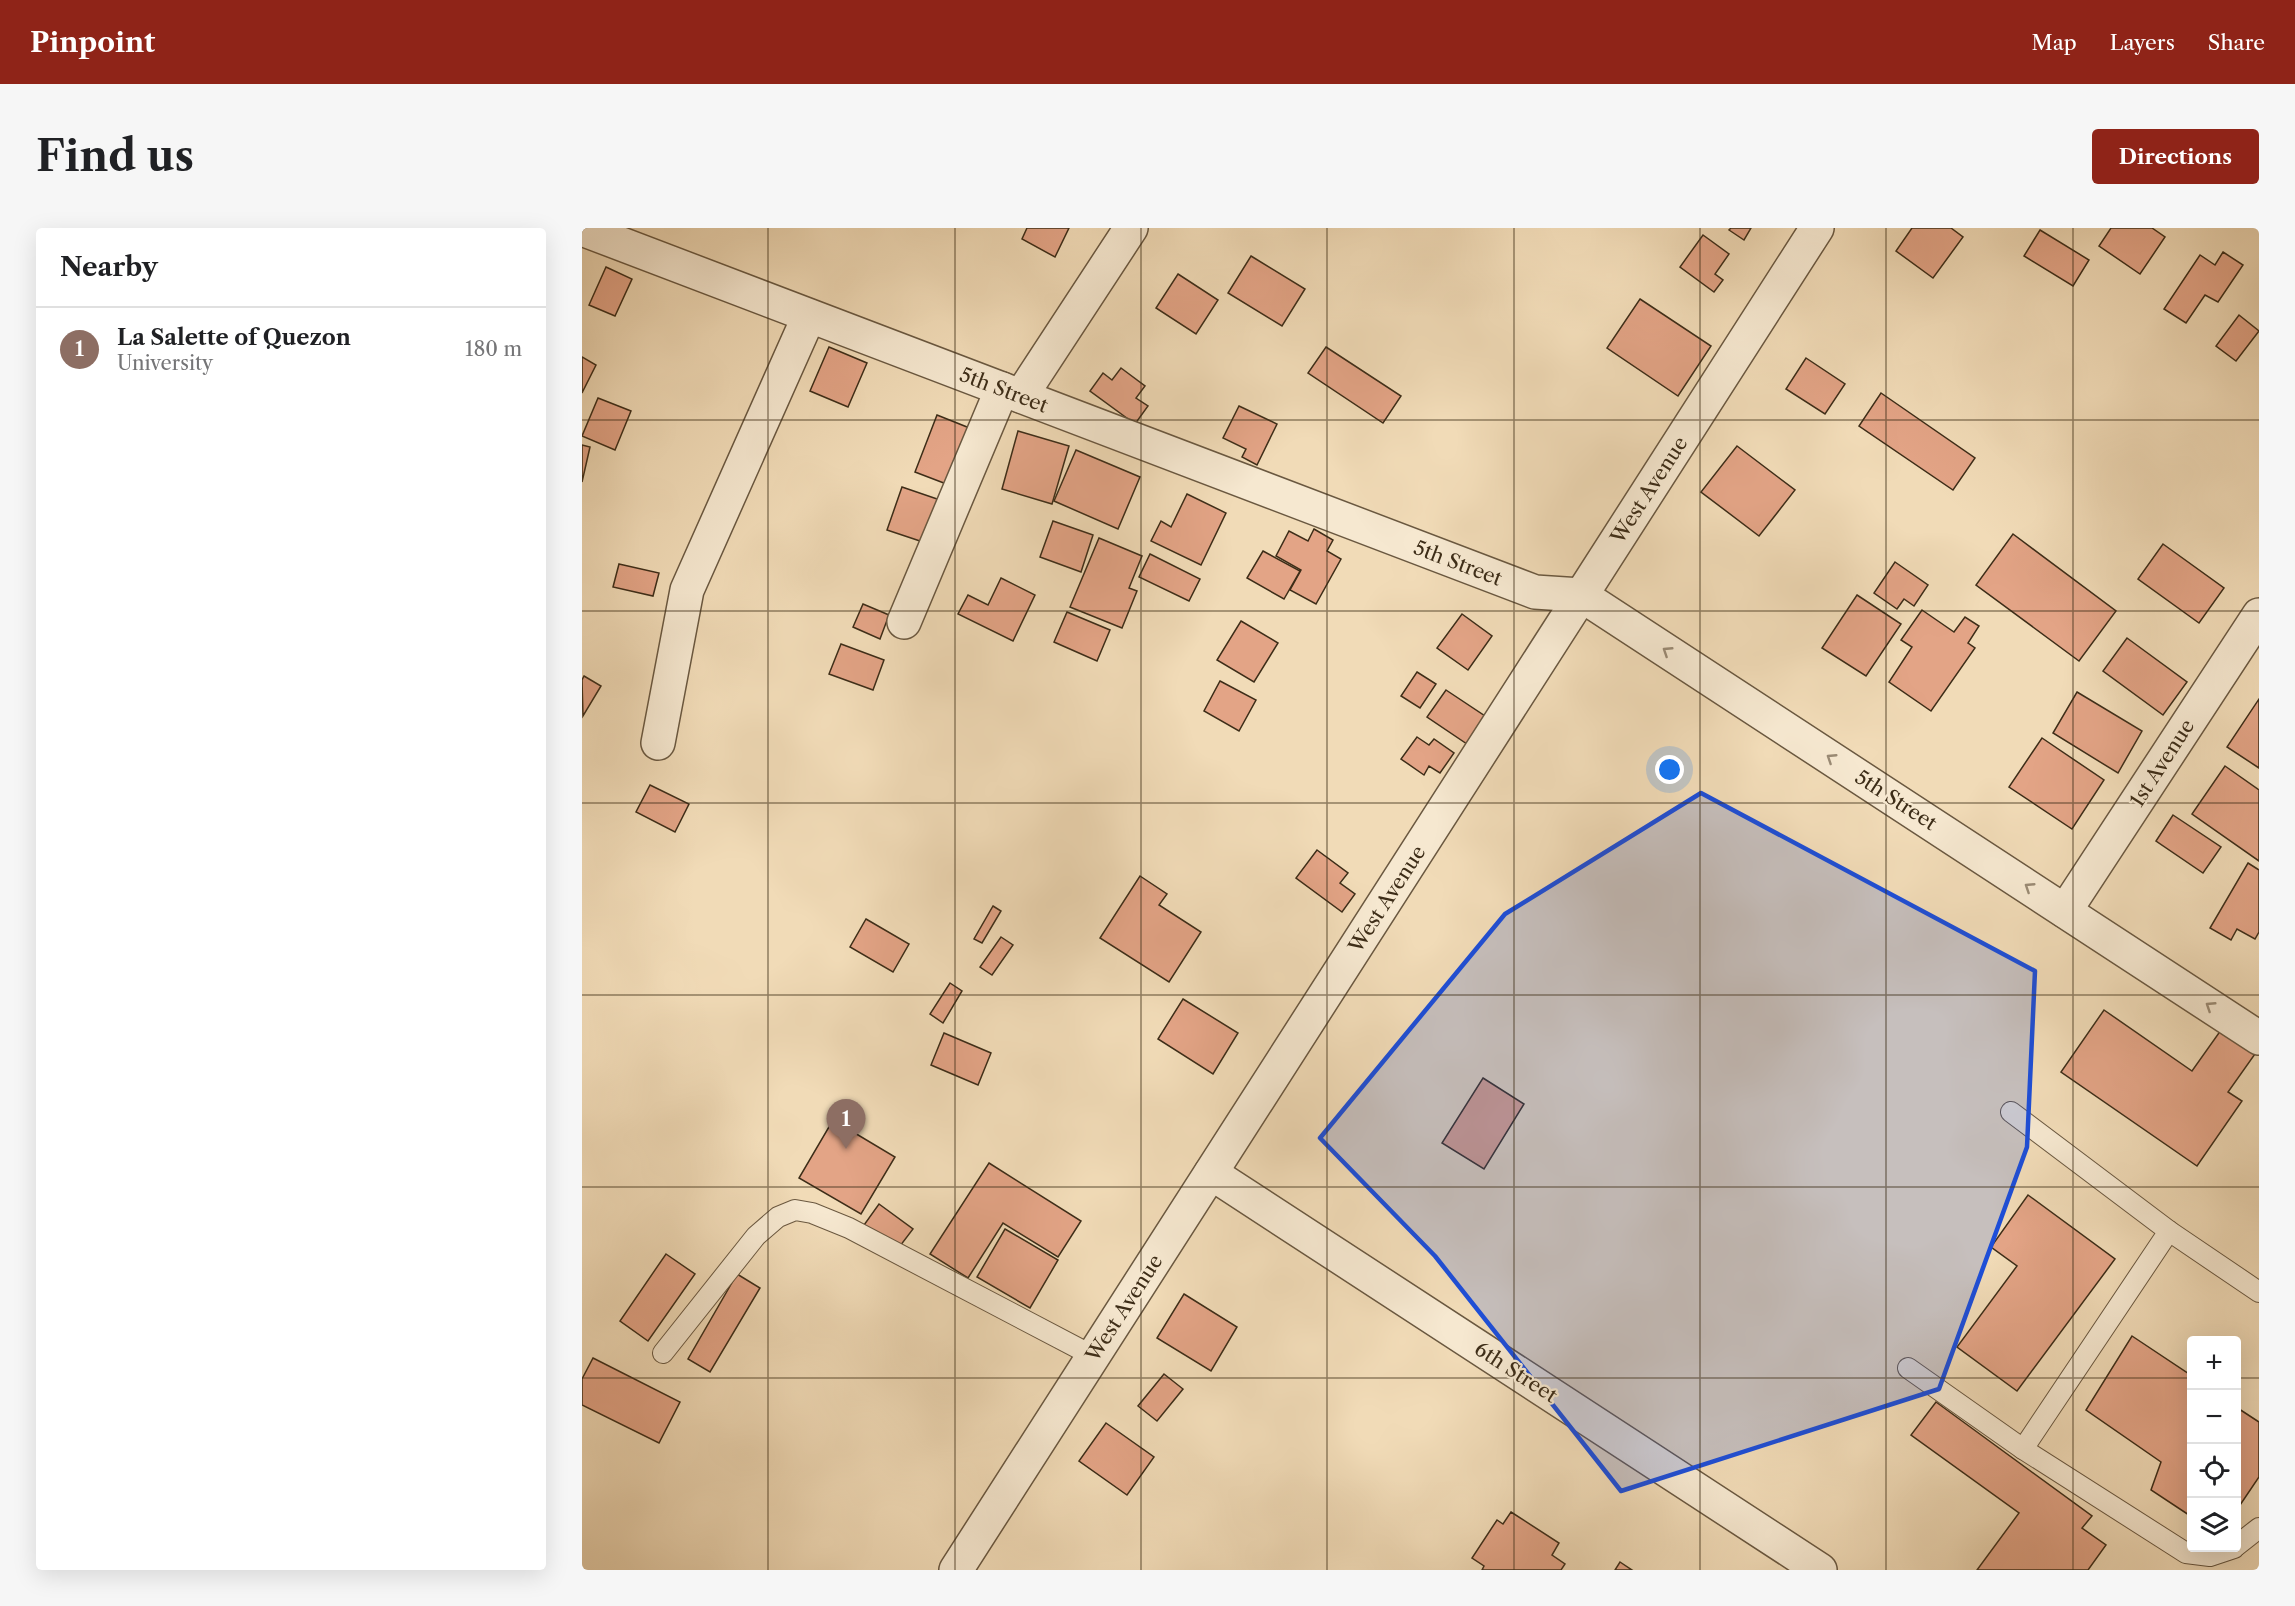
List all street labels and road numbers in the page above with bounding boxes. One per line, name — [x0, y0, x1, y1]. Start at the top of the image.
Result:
street label: 5th Street — [957, 362, 1051, 418]
street label: West Avenue — [1605, 432, 1692, 549]
street label: 5th Street — [1411, 535, 1505, 591]
street label: 1st Avenue — [2125, 715, 2199, 811]
street label: 5th Street — [1851, 765, 1941, 835]
street label: West Avenue — [1343, 841, 1430, 958]
street label: West Avenue — [1080, 1250, 1167, 1367]
street label: 6th Street — [1470, 1337, 1562, 1407]

